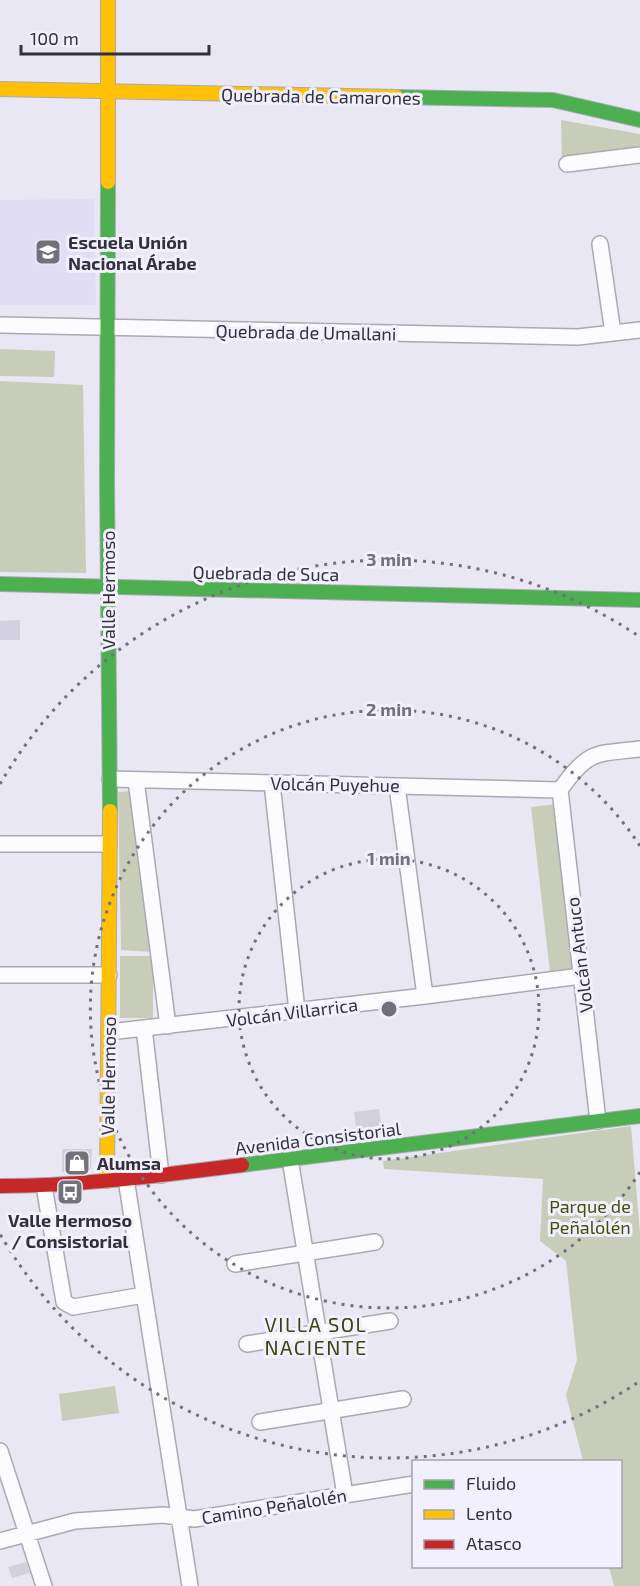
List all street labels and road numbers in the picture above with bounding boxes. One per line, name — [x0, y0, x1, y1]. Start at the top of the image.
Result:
street label: Quebrada de Camarones — [221, 83, 421, 109]
street label: Quebrada de Umallani — [215, 319, 397, 345]
street label: Valle Hermoso — [97, 531, 119, 649]
street label: Quebrada de Suca — [193, 561, 339, 585]
street label: Volcán Puyehue — [270, 772, 400, 796]
street label: Volcán Antuco — [561, 896, 597, 1014]
street label: Volcán Villarrica — [225, 993, 359, 1031]
street label: Valle Hermoso — [96, 1016, 120, 1136]
street label: Avenida Consistorial — [234, 1117, 403, 1159]
street label: Camino Peñalolén — [200, 1484, 348, 1528]

